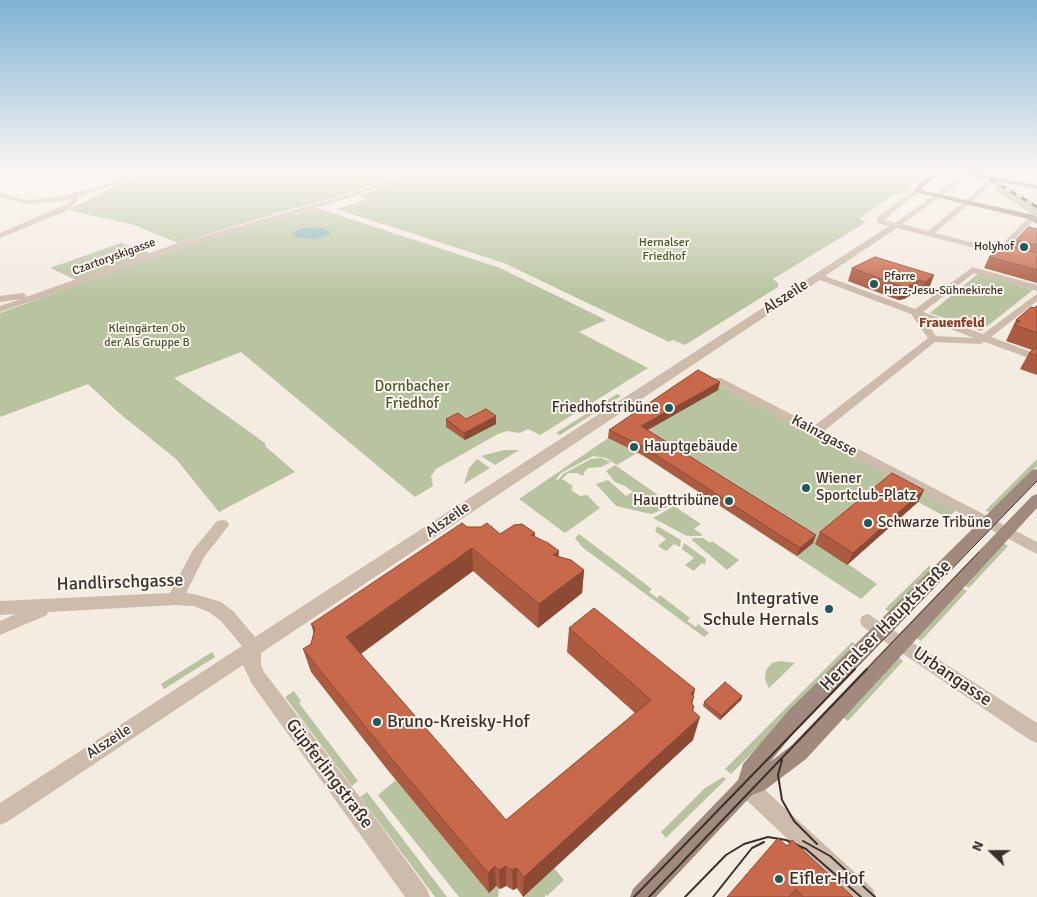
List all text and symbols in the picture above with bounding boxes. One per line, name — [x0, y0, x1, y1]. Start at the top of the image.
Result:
street label: Czartoryskigasse — [70, 235, 158, 279]
park label: Hernalser Friedhof — [639, 236, 689, 264]
place label: Holyhof — [974, 240, 1014, 254]
marker: Holyhof — [1018, 241, 1030, 253]
place label: Pfarre Herz-Jesu-Sühnekirche — [884, 270, 1003, 298]
street label: Alszeile — [760, 276, 812, 318]
marker: Pfarre Herz-Jesu-Sühnekirche — [868, 278, 880, 290]
district label: Frauenfeld — [919, 315, 985, 331]
park label: Kleingärten Ob der Als Gruppe B — [104, 322, 190, 350]
park label: Dornbacher Friedhof — [375, 378, 449, 413]
place label: Friedhofstribüne — [552, 399, 659, 417]
marker: Friedhofstribüne — [663, 402, 675, 414]
street label: Kainzgasse — [788, 411, 860, 461]
place label: Hauptgebäude — [644, 438, 738, 456]
marker: Hauptgebäude — [628, 441, 640, 453]
place label: Wiener Sportclub-Platz — [816, 470, 916, 505]
marker: Wiener Sportclub-Platz — [800, 482, 812, 494]
place label: Haupttribüne — [633, 492, 719, 510]
marker: Haupttribüne — [723, 495, 735, 507]
street label: Alszeile — [422, 498, 474, 542]
place label: Schwarze Tribüne — [878, 514, 991, 532]
marker: Schwarze Tribüne — [862, 517, 874, 529]
street label: Hernalser Hauptstraße — [816, 556, 956, 696]
street label: Handlirschgasse — [56, 570, 184, 596]
place label: Integrative Schule Hernals — [703, 588, 819, 630]
marker: Integrative Schule Hernals — [823, 603, 835, 615]
street label: Urbangasse — [908, 643, 996, 711]
place label: Bruno-Kreisky-Hof — [387, 711, 530, 733]
street label: Güpferlingstraße — [281, 715, 377, 833]
marker: Bruno-Kreisky-Hof — [371, 716, 383, 728]
street label: Alszeile — [83, 721, 135, 763]
north arrow — [967, 827, 1017, 877]
text: N — [968, 838, 987, 854]
place label: Eifler-Hof — [789, 868, 864, 890]
marker: Eifler-Hof — [773, 873, 785, 885]

